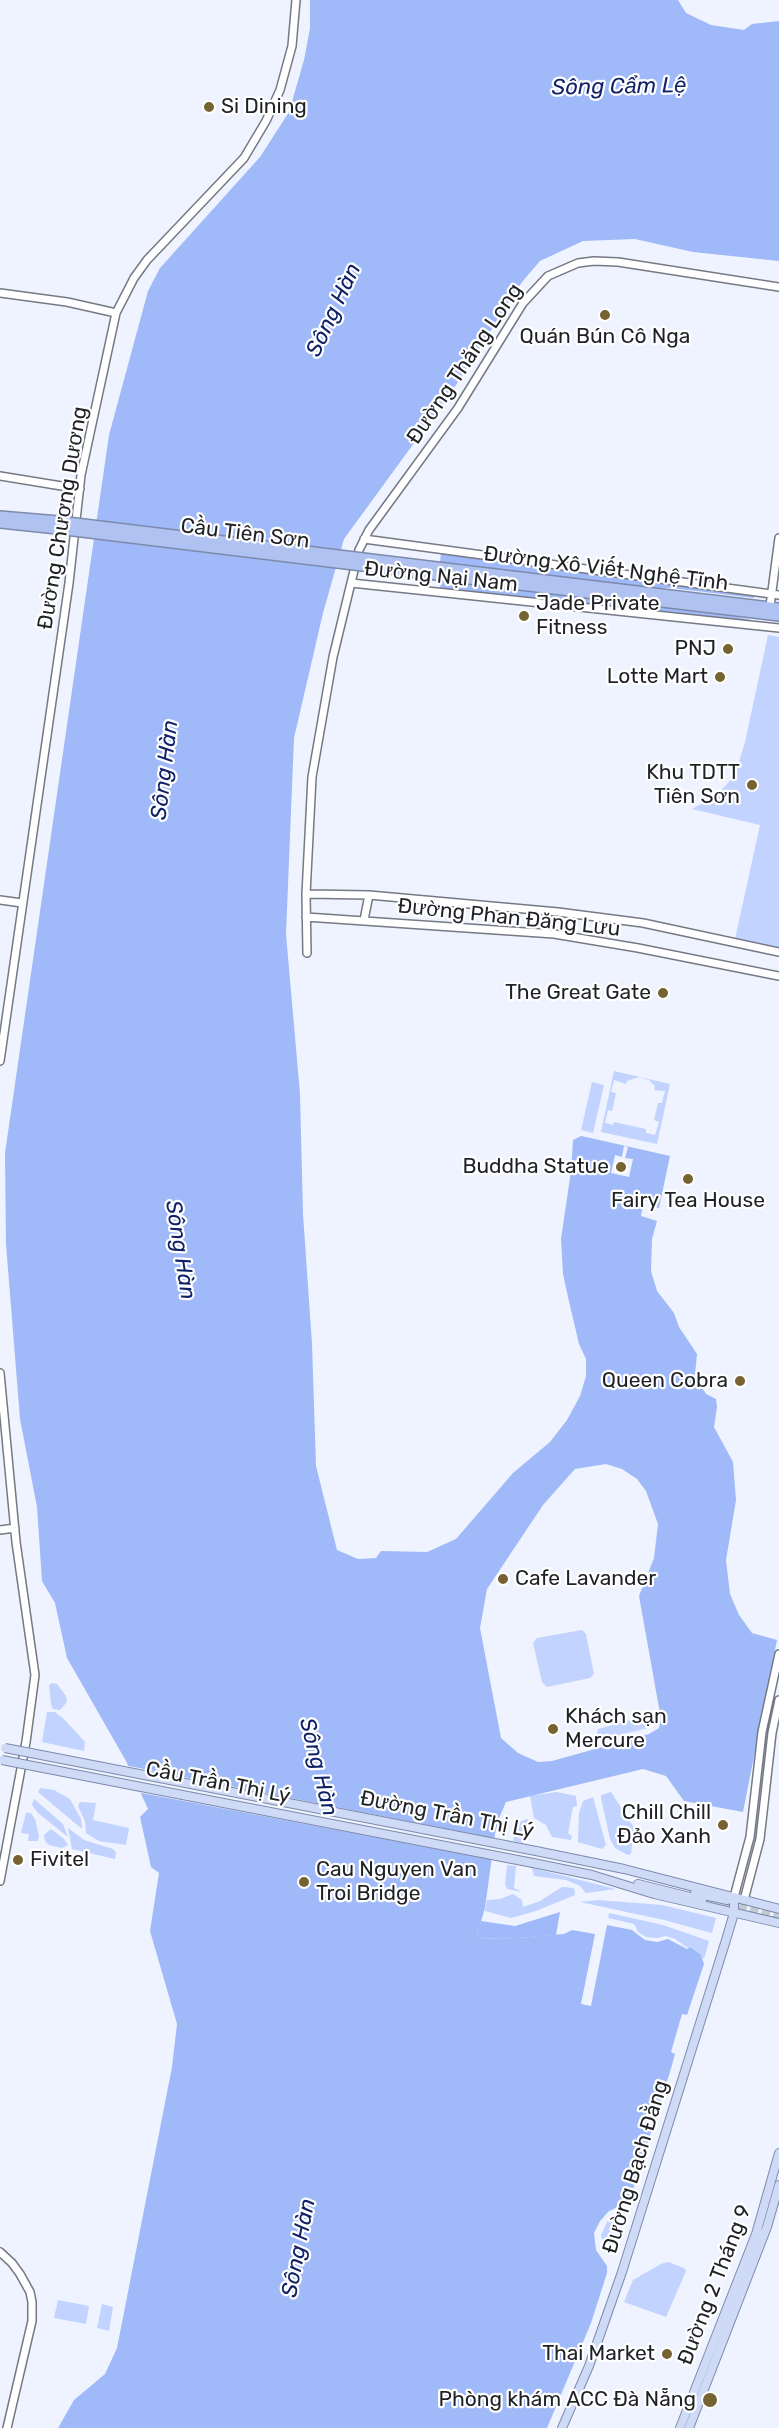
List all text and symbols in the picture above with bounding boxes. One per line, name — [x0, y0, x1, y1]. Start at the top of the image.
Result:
water label: Sông Cẩm Lệ — [552, 73, 686, 101]
place label: Si Dining — [221, 94, 307, 120]
marker: Si Dining — [202, 100, 216, 114]
water label: Sông Hàn — [301, 259, 367, 361]
street label: Đường Thăng Long — [402, 279, 528, 449]
marker: Quán Bún Cô Nga — [598, 308, 612, 322]
place label: Quán Bún Cô Nga — [520, 324, 690, 350]
street label: Đường Chương Dương — [33, 405, 93, 631]
street label: Cầu Tiên Sơn — [179, 514, 311, 554]
street label: Đường Xô Viết Nghệ Tĩnh — [482, 541, 730, 597]
street label: Đường Nại Nam — [363, 556, 519, 598]
place label: Jade Private Fitness — [536, 591, 659, 641]
marker: Jade Private Fitness — [517, 609, 531, 623]
place label: PNJ — [675, 636, 716, 662]
marker: PNJ — [721, 642, 735, 656]
place label: Lotte Mart — [607, 664, 708, 690]
marker: Lotte Mart — [713, 670, 727, 684]
water label: Sông Hàn — [146, 719, 184, 821]
place label: Khu TDTT Tiên Sơn — [646, 760, 740, 810]
marker: Khu TDTT Tiên Sơn — [745, 778, 759, 792]
street label: Đường Phan Đăng Lưu — [396, 894, 622, 942]
place label: The Great Gate — [505, 980, 651, 1006]
marker: The Great Gate — [656, 986, 670, 1000]
place label: Buddha Statue — [462, 1154, 609, 1180]
marker: Buddha Statue — [614, 1160, 628, 1174]
marker: Fairy Tea House — [681, 1172, 695, 1186]
place label: Fairy Tea House — [611, 1188, 765, 1214]
water label: Sông Hàn — [159, 1199, 201, 1301]
place label: Queen Cobra — [602, 1368, 728, 1394]
marker: Queen Cobra — [733, 1374, 747, 1388]
place label: Cafe Lavander — [515, 1566, 656, 1592]
marker: Cafe Lavander — [496, 1572, 510, 1586]
place label: Khách sạn Mercure — [565, 1704, 667, 1754]
water label: Sông Hàn — [293, 1715, 343, 1819]
marker: Khách sạn Mercure — [546, 1722, 560, 1736]
street label: Cầu Trần Thị Lý — [144, 1757, 292, 1809]
street label: Đường Trần Thị Lý — [358, 1786, 536, 1844]
place label: Chill Chill Đảo Xanh — [617, 1800, 711, 1850]
marker: Chill Chill Đảo Xanh — [716, 1818, 730, 1832]
place label: Fivitel — [30, 1847, 89, 1873]
marker: Fivitel — [11, 1853, 25, 1867]
place label: Cau Nguyen Van Troi Bridge — [316, 1857, 477, 1907]
marker: Cau Nguyen Van Troi Bridge — [297, 1875, 311, 1889]
street label: Đường Bạch Đằng — [598, 2077, 674, 2257]
water label: Sông Hàn — [276, 2196, 322, 2300]
street label: Đường 2 Tháng 9 — [673, 2201, 757, 2369]
place label: Thai Market — [542, 2341, 655, 2367]
marker: Thai Market — [660, 2347, 674, 2361]
place label: Phòng khám ACC Đà Nẵng — [438, 2387, 696, 2413]
marker: Phòng khám ACC Đà Nẵng — [701, 2391, 719, 2409]

